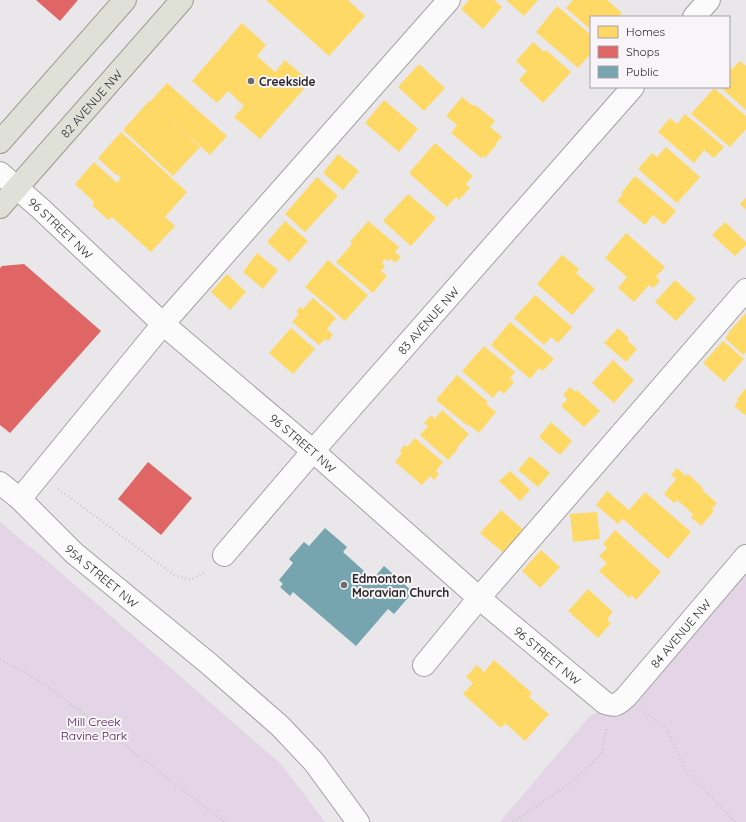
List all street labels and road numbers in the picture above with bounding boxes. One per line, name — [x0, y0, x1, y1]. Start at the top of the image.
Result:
street label: 82 AVENUE NW — [57, 66, 125, 140]
street label: 96 STREET NW — [25, 194, 97, 262]
street label: 83 AVENUE NW — [394, 283, 462, 357]
street label: 96 STREET NW — [267, 410, 340, 476]
street label: 95A STREET NW — [62, 541, 142, 611]
street label: 84 AVENUE NW — [647, 596, 714, 671]
street label: 96 STREET NW — [511, 623, 585, 688]

